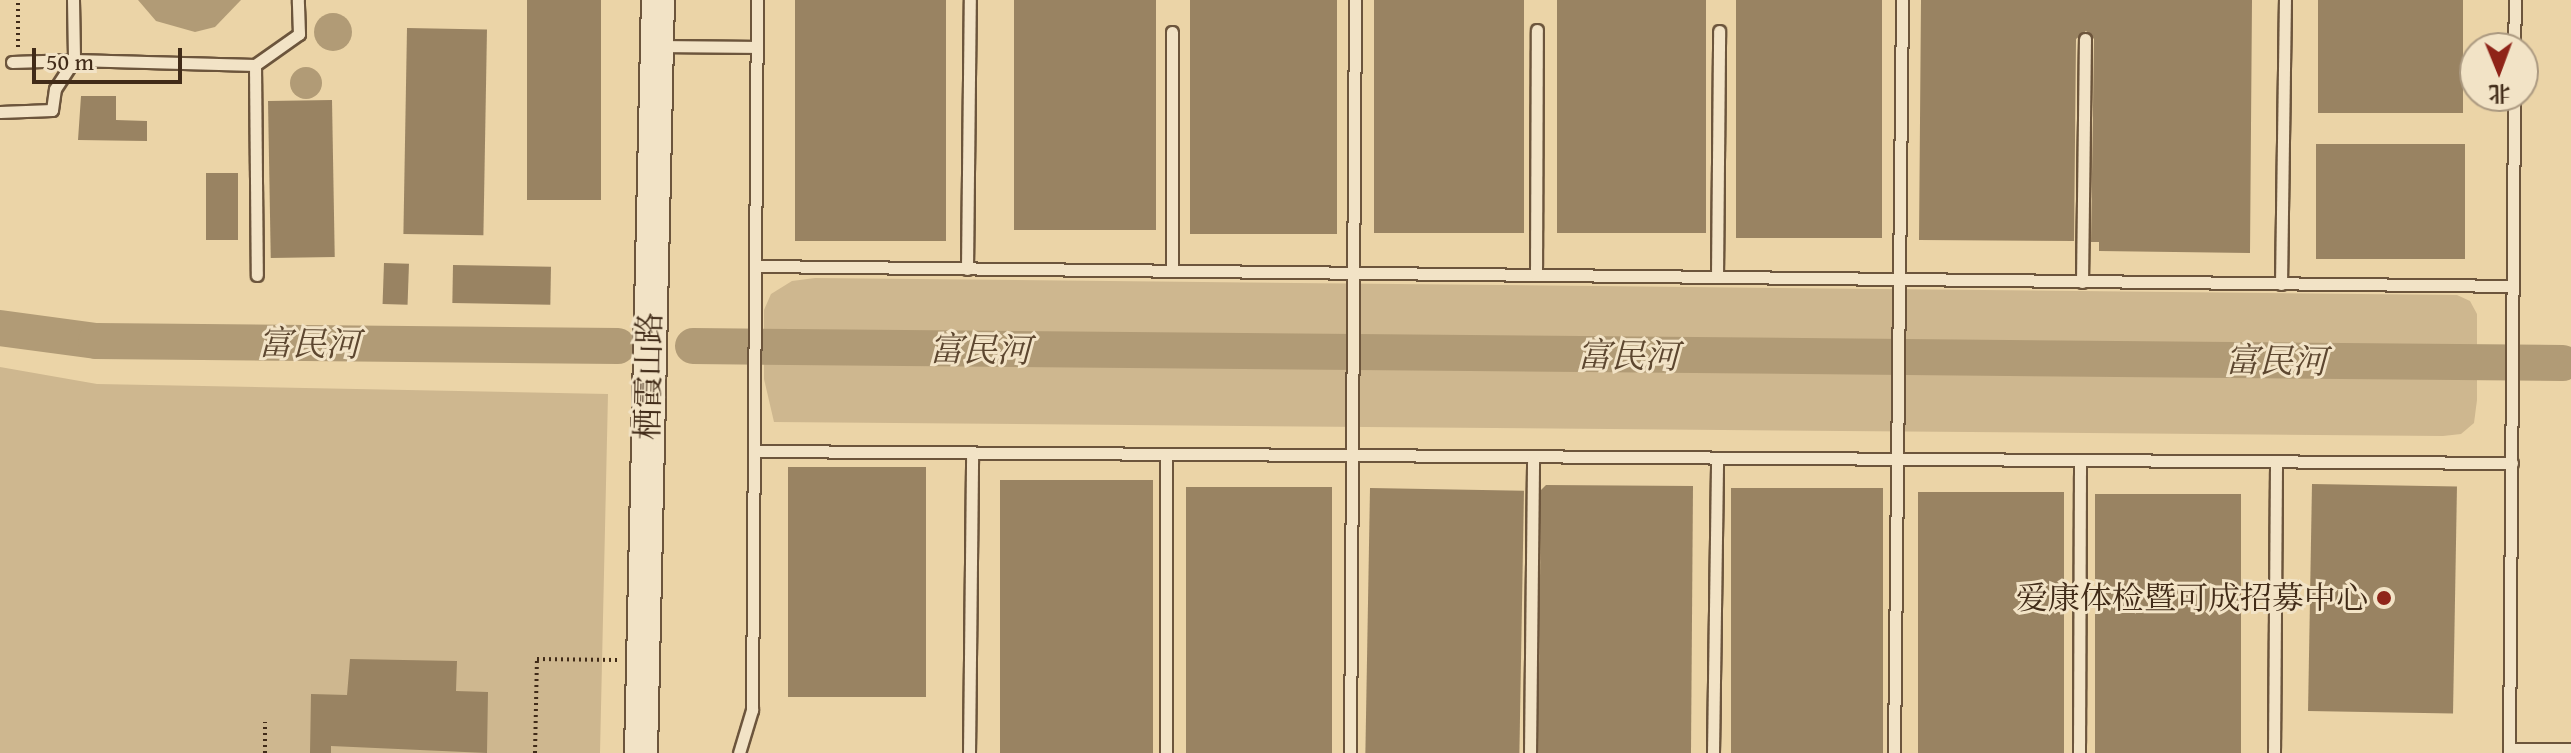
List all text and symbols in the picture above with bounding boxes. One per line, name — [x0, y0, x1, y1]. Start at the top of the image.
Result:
scale bar — [36, 32, 186, 82]
north arrow — [2459, 32, 2539, 112]
text: 50 m — [46, 44, 94, 79]
text: 北 — [2488, 78, 2511, 110]
street label: 栖霞山路 — [629, 312, 669, 440]
water label: 富民河 — [258, 322, 360, 364]
water label: 富民河 — [929, 328, 1031, 370]
water label: 富民河 — [1577, 334, 1679, 376]
water label: 富民河 — [2225, 339, 2327, 381]
place label: 爱康体检暨可成招募中心 — [2016, 579, 2368, 617]
marker: 爱康体检暨可成招募中心 — [2375, 589, 2393, 607]

